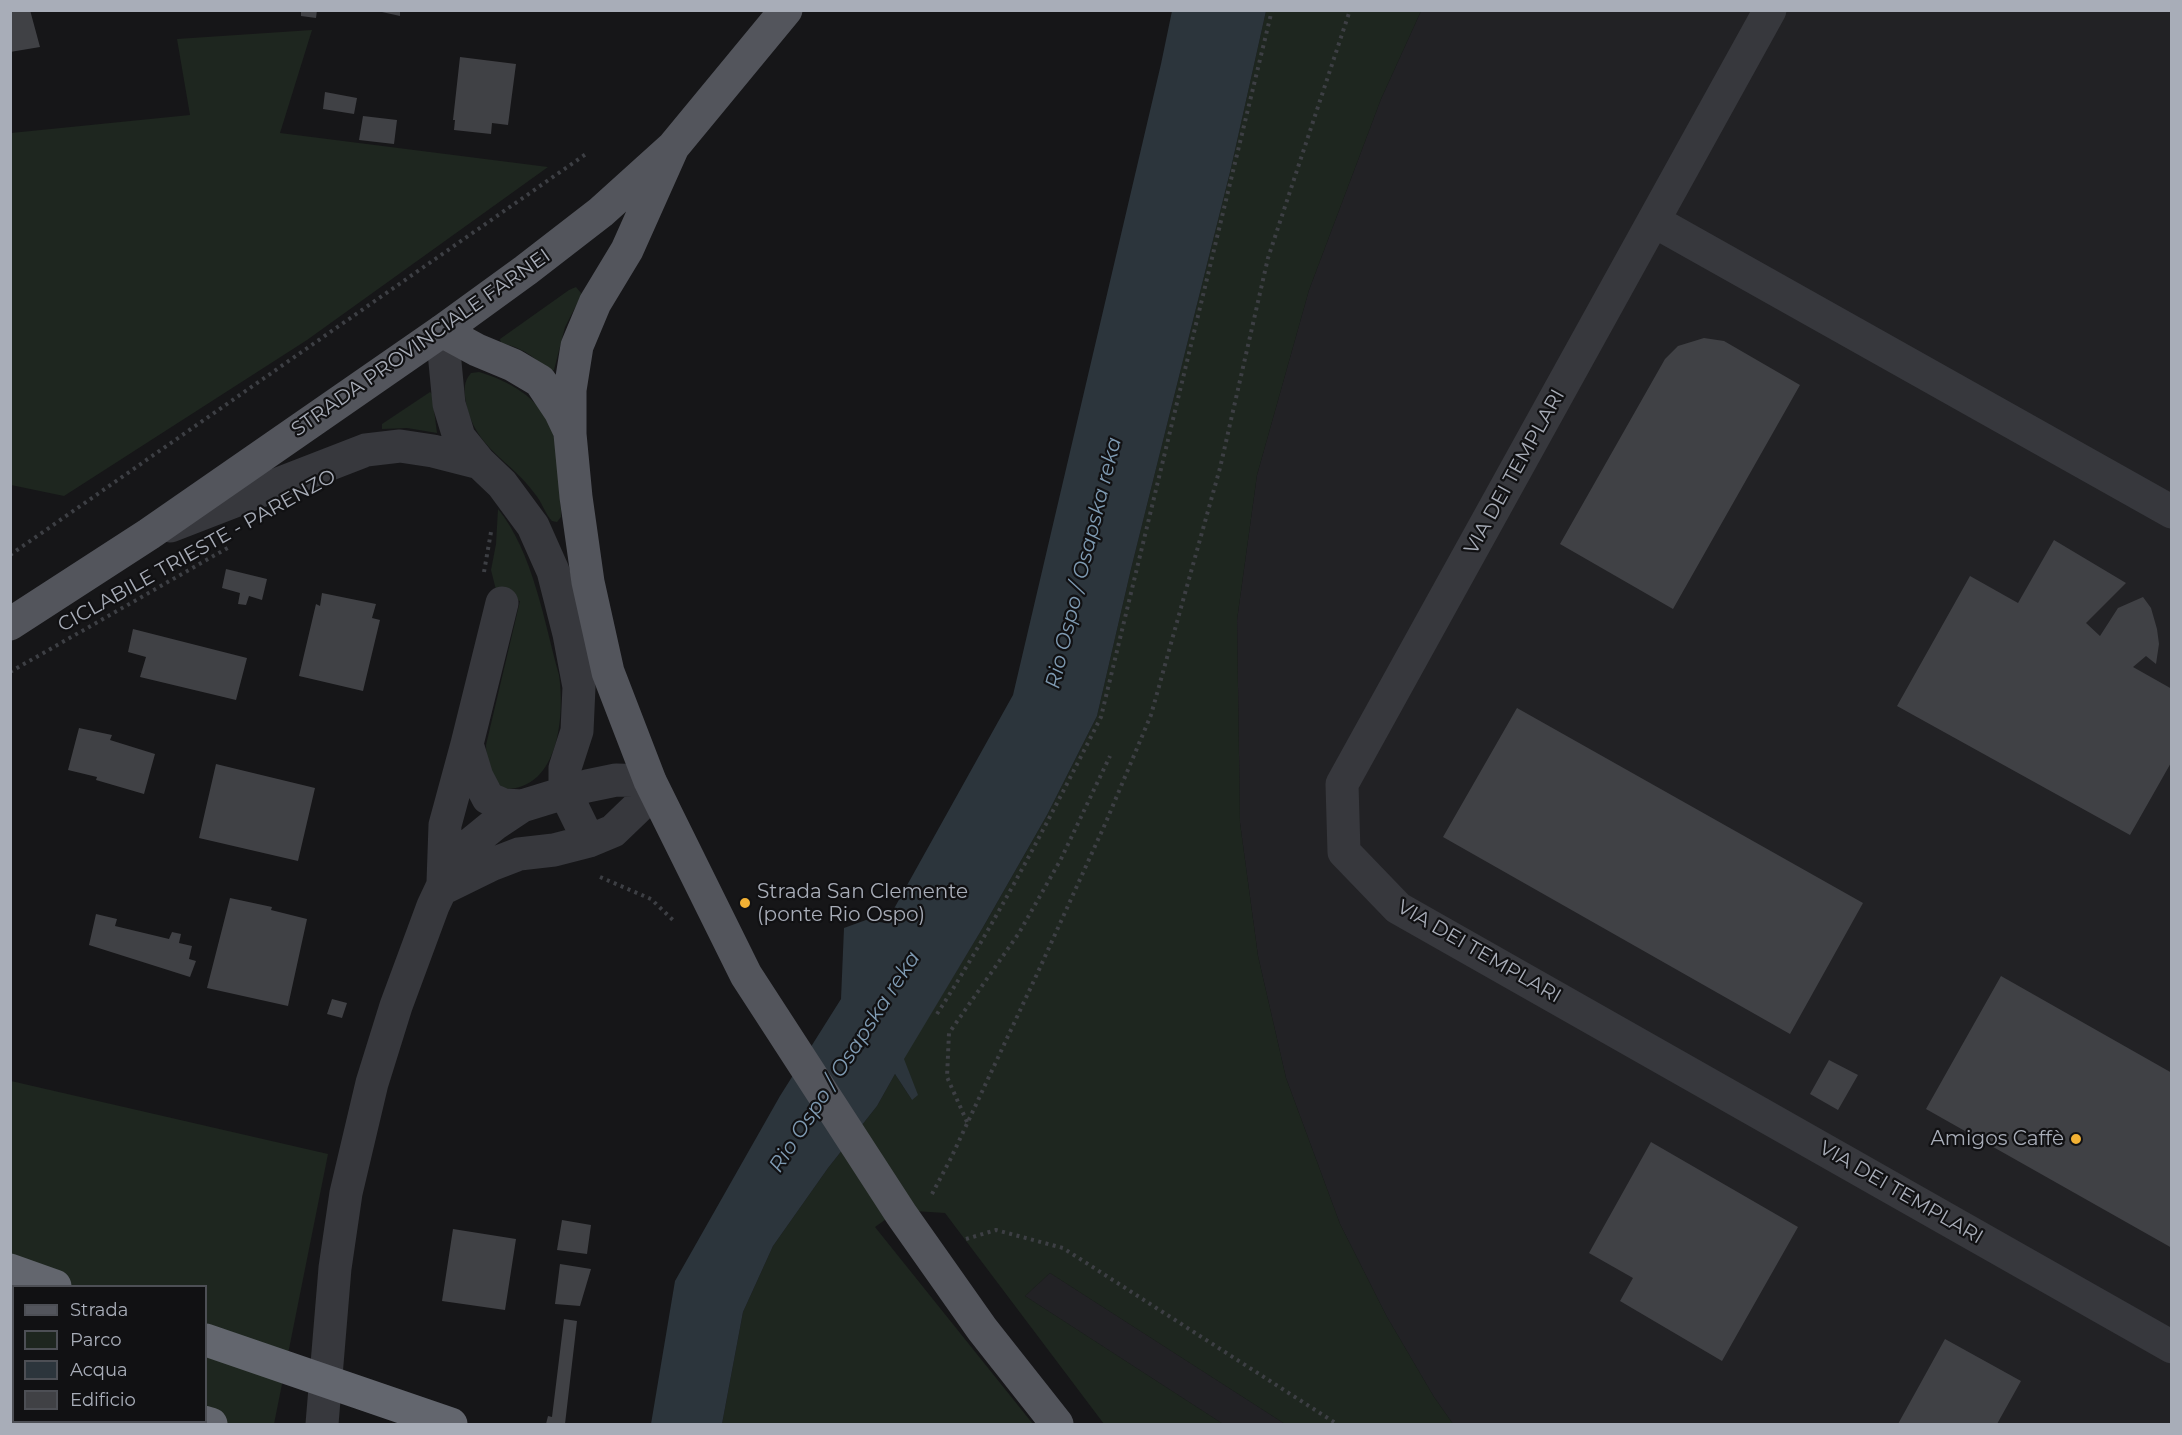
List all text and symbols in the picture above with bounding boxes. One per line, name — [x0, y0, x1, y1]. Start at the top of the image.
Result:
street label: STRADA PROVINCIALE FARNEI — [287, 244, 555, 442]
street label: VIA DEI TEMPLARI — [1460, 385, 1570, 559]
water label: Rio Ospo / Osapska reka — [1041, 435, 1127, 691]
street label: CICLABILE TRIESTE - PARENZO — [54, 464, 340, 638]
place label: Strada San Clemente (ponte Rio Ospo) — [757, 880, 968, 927]
street label: VIA DEI TEMPLARI — [1393, 895, 1565, 1009]
marker: Strada San Clemente (ponte Rio Ospo) — [738, 896, 752, 910]
water label: Rio Ospo / Osapska reka — [764, 947, 926, 1177]
place label: Amigos Caffè — [1930, 1127, 2064, 1151]
marker: Amigos Caffè — [2069, 1132, 2083, 1146]
street label: VIA DEI TEMPLARI — [1815, 1136, 1987, 1250]
legend — [12, 1285, 207, 1423]
text: Strada — [70, 1299, 128, 1321]
text: Parco — [70, 1329, 122, 1351]
text: Acqua — [70, 1359, 128, 1381]
text: Edificio — [70, 1389, 136, 1411]

